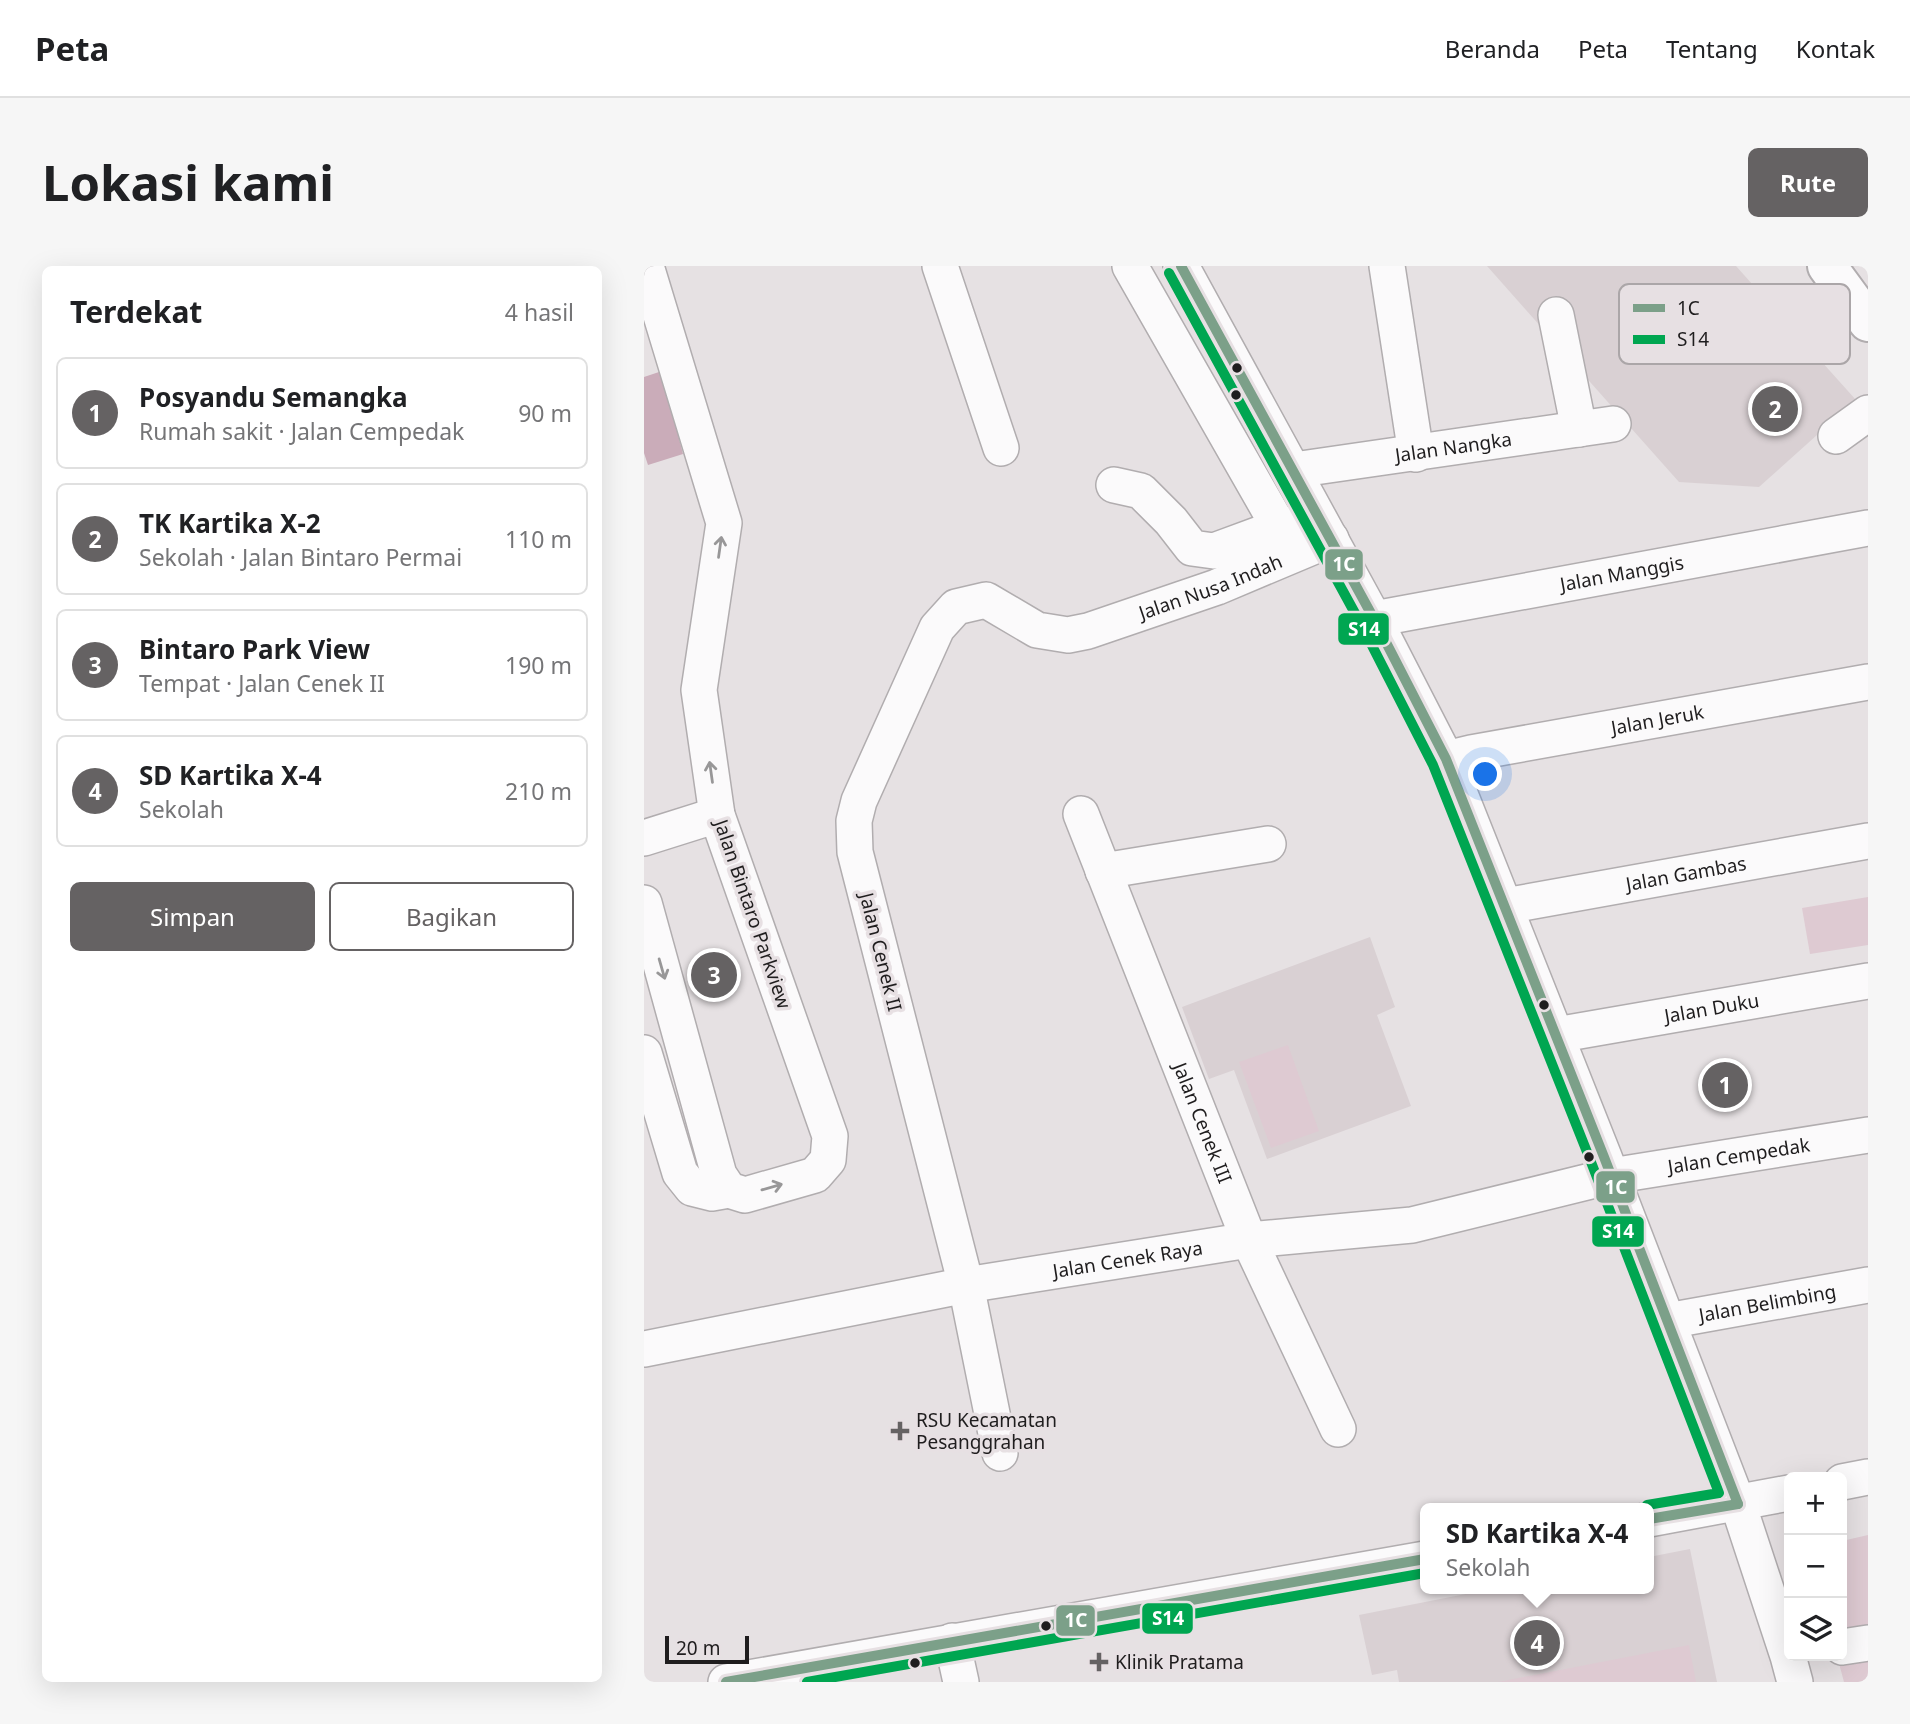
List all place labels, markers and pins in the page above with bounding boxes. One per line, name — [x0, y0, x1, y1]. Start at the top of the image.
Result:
unlabelled marker — [1230, 361, 1244, 375]
pin: 2 — [1752, 383, 1798, 435]
unlabelled marker — [1229, 388, 1243, 402]
pin: 3 — [691, 949, 737, 1001]
unlabelled marker — [1537, 998, 1551, 1012]
pin: 1 — [1702, 1059, 1748, 1111]
unlabelled marker — [1582, 1150, 1596, 1164]
place label: RSU Kecamatan Pesanggrahan — [916, 1407, 1057, 1455]
marker: RSU Kecamatan Pesanggrahan — [890, 1421, 910, 1441]
pin: 4 — [1514, 1617, 1560, 1669]
unlabelled marker — [1039, 1619, 1053, 1633]
place label: Klinik Pratama — [1115, 1649, 1244, 1675]
marker: Klinik Pratama — [1089, 1652, 1109, 1672]
unlabelled marker — [908, 1656, 922, 1670]

